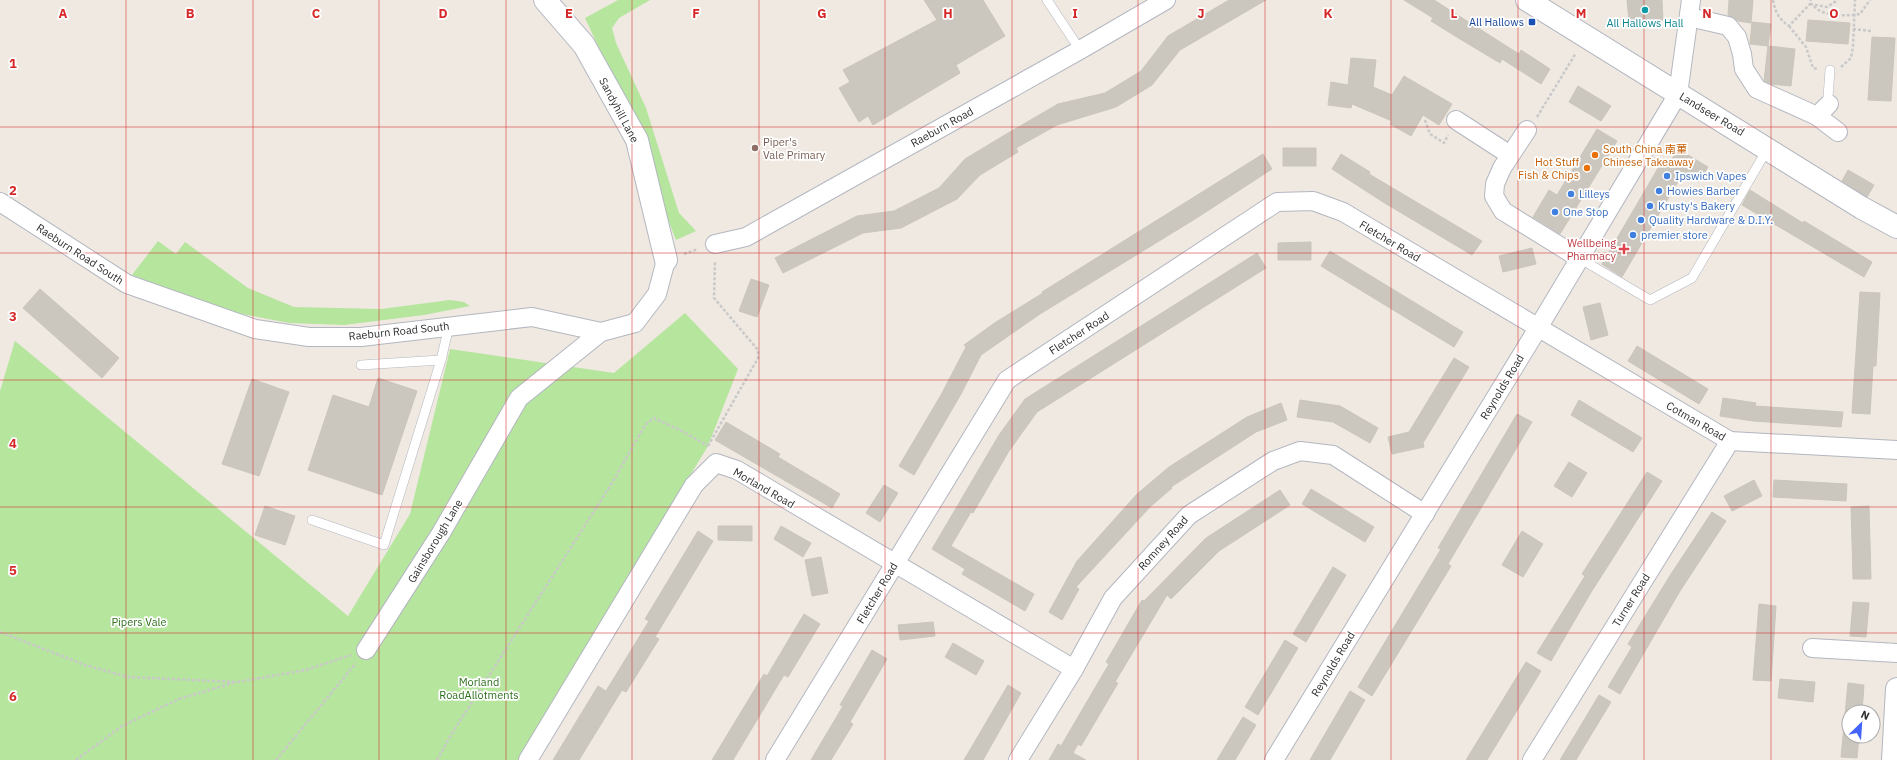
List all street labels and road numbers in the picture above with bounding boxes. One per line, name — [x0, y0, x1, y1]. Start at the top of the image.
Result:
street label: Sandyhill Lane — [596, 75, 642, 145]
street label: Landseer Road — [1677, 89, 1747, 139]
street label: Raeburn Road — [908, 104, 976, 150]
street label: Fletcher Road — [1357, 217, 1423, 265]
street label: Raeburn Road South — [34, 221, 126, 287]
street label: Fletcher Road — [1046, 308, 1112, 358]
street label: Raeburn Road South — [348, 319, 450, 343]
street label: Reynolds Road — [1477, 352, 1527, 422]
street label: Cotman Road — [1664, 398, 1728, 444]
street label: Morland Road — [731, 465, 797, 511]
street label: Gainsborough Lane — [405, 497, 465, 585]
street label: Romney Road — [1135, 513, 1191, 573]
street label: Fletcher Road — [853, 560, 901, 626]
street label: Turner Road — [1609, 571, 1653, 629]
street label: Reynolds Road — [1308, 629, 1358, 699]

